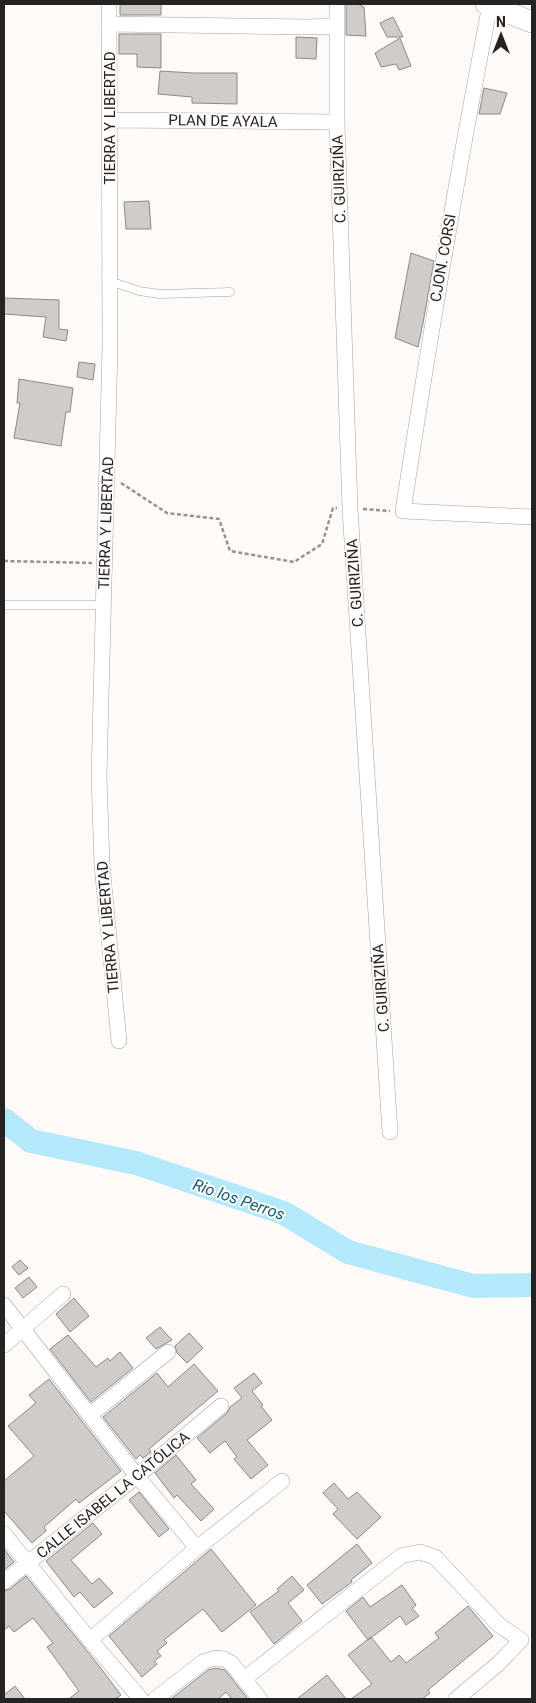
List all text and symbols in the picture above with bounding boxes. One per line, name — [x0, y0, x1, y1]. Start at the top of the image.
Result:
north arrow — [476, 10, 526, 60]
text: N — [496, 14, 506, 30]
street label: TIERRA Y LIBERTAD — [101, 52, 119, 184]
street label: PLAN DE AYALA — [168, 111, 278, 131]
street label: C. GUIRIZIÑA — [328, 134, 350, 224]
street label: CJON. CORSI — [426, 213, 460, 303]
street label: TIERRA Y LIBERTAD — [95, 456, 117, 590]
street label: C. GUIRIZIÑA — [343, 538, 367, 628]
street label: TIERRA Y LIBERTAD — [93, 860, 123, 994]
street label: C. GUIRIZIÑA — [369, 943, 393, 1033]
water label: Rio los Perros — [190, 1175, 287, 1224]
street label: CALLE ISABEL LA CATÓLICA — [33, 1428, 193, 1562]

